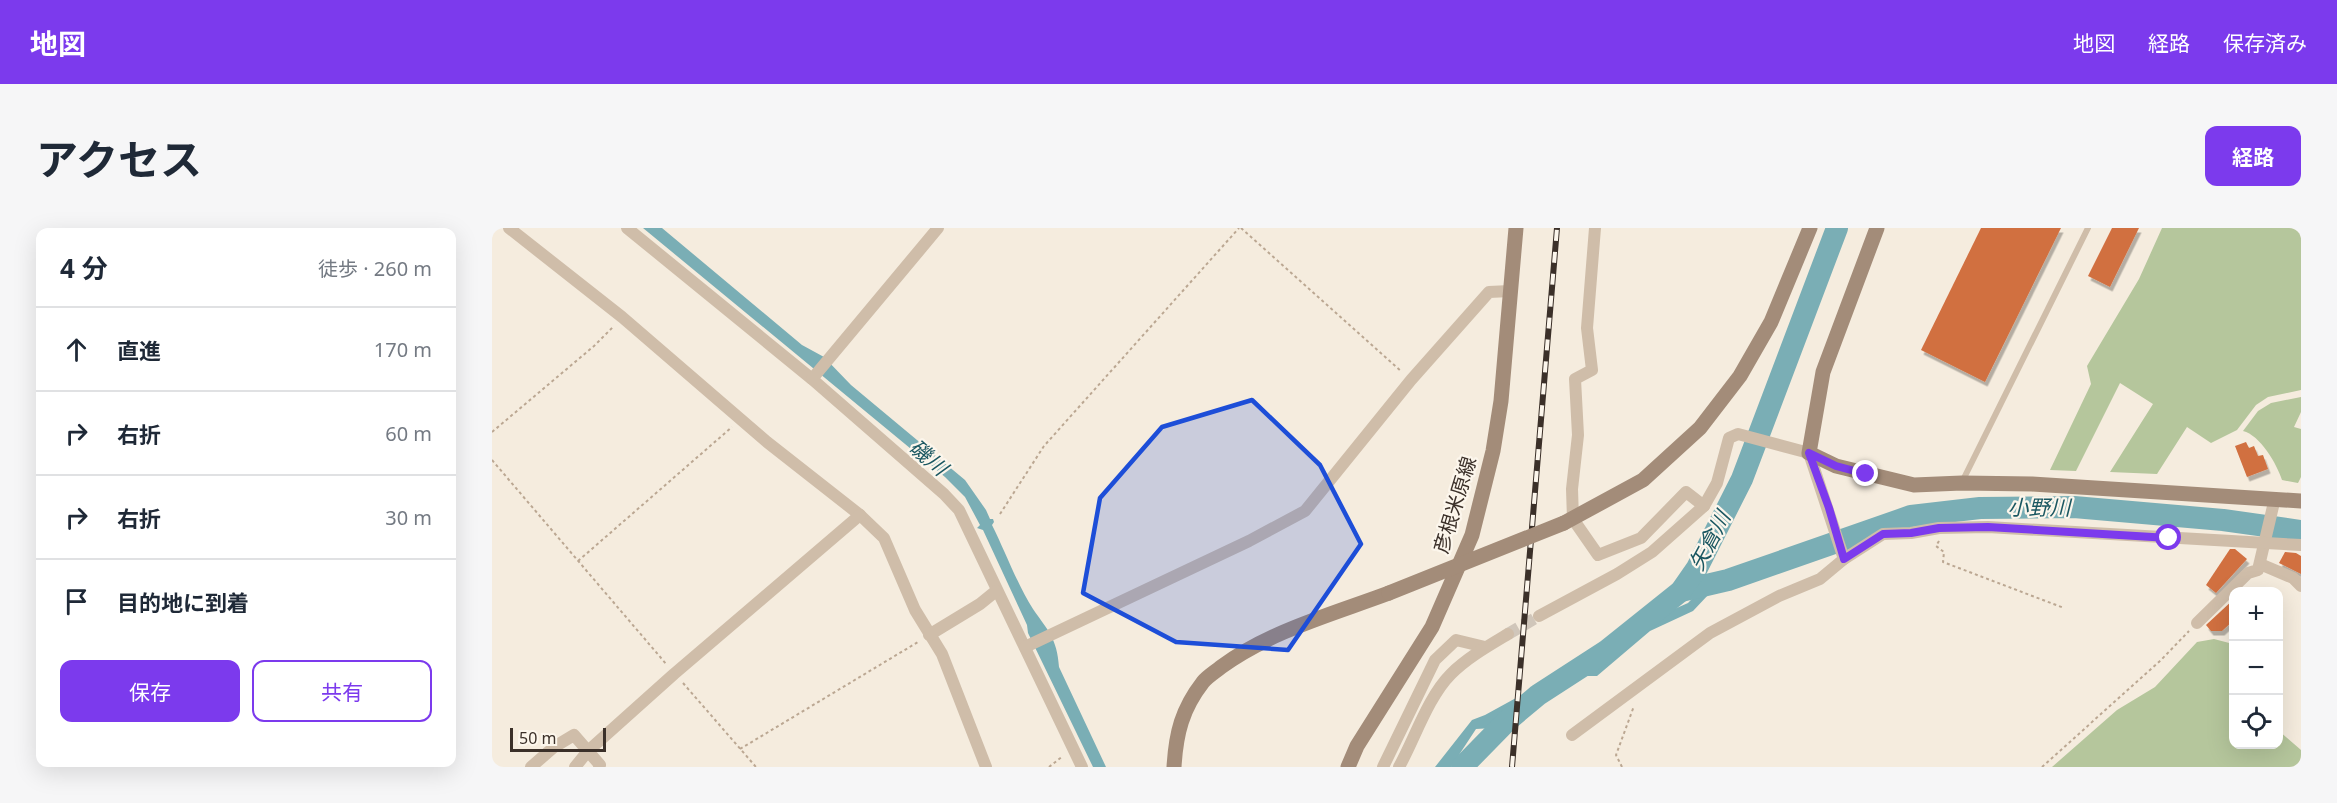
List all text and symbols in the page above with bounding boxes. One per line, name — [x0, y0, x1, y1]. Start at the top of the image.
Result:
text: 地図 — [30, 24, 86, 62]
text: 地図 — [2073, 29, 2115, 57]
text: 経路 — [2148, 29, 2190, 57]
text: 保存済み — [2223, 29, 2307, 57]
button: 経路 — [2205, 126, 2301, 186]
text: アクセス — [36, 130, 202, 187]
text: 4 分 — [60, 250, 108, 286]
text: 徒歩 · 260 m — [318, 255, 432, 282]
icon: ahead — [60, 333, 93, 366]
text: 直進 — [117, 335, 161, 365]
text: 170 m — [374, 336, 432, 363]
icon: right — [60, 417, 93, 450]
text: 右折 — [117, 419, 161, 449]
text: 60 m — [385, 420, 432, 447]
water label: 磯川 — [904, 433, 955, 483]
street label: 彦根米原線 — [1427, 453, 1482, 557]
route end — [1852, 460, 1878, 486]
water label: 小野川 — [2008, 493, 2072, 521]
icon: right — [60, 501, 93, 534]
text: 右折 — [117, 503, 161, 533]
text: 30 m — [385, 504, 432, 531]
water label: 矢倉川 — [1682, 504, 1737, 575]
route start — [2155, 524, 2181, 550]
icon: arrive — [60, 585, 93, 618]
text: 目的地に到着 — [117, 587, 249, 617]
map controls — [2229, 587, 2283, 749]
button: + — [2229, 587, 2283, 641]
button: − — [2229, 641, 2283, 695]
button: 保存 — [60, 660, 240, 722]
button: 共有 — [252, 660, 432, 722]
button: locate — [2229, 695, 2283, 749]
scale bar — [510, 725, 606, 752]
text: 50 m — [519, 727, 556, 749]

